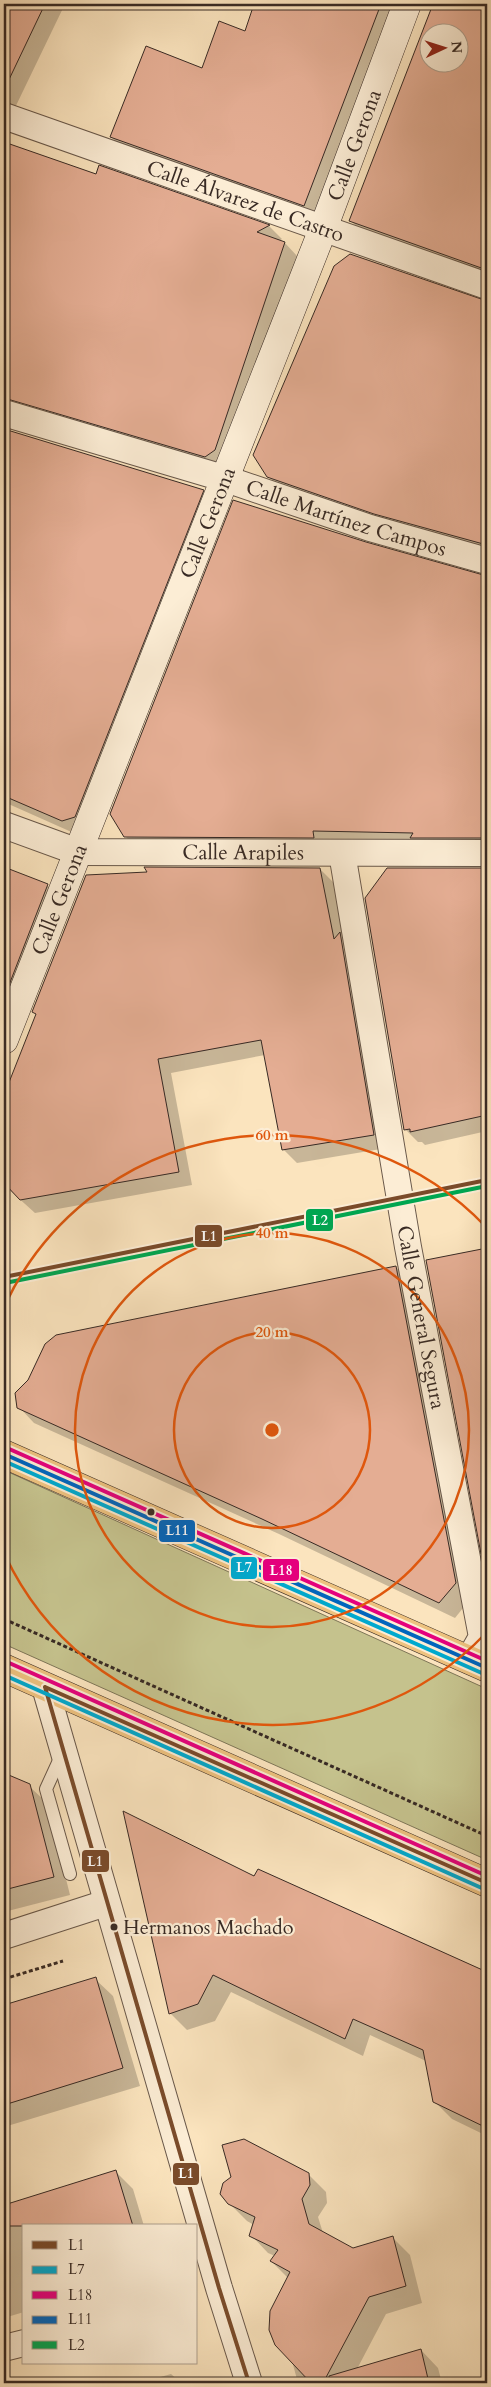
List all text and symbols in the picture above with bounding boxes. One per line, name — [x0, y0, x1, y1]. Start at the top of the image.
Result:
north arrow — [418, 22, 468, 72]
text: N — [447, 40, 466, 54]
street label: Calle Gerona — [321, 85, 389, 205]
street label: Calle Álvarez de Castro — [143, 153, 348, 250]
street label: Calle Gerona — [173, 463, 243, 583]
street label: Calle Martínez Campos — [242, 473, 450, 564]
street label: Calle Arapiles — [182, 838, 304, 868]
street label: Calle Gerona — [25, 840, 95, 960]
text: 60 m — [255, 1125, 289, 1145]
line badge: L2 — [305, 1208, 334, 1232]
text: L2 — [312, 1211, 328, 1230]
text: 40 m — [255, 1223, 289, 1243]
street label: Calle General Segura — [390, 1223, 452, 1412]
line badge: L1 — [194, 1224, 223, 1248]
text: L1 — [201, 1227, 217, 1246]
text: 20 m — [255, 1322, 289, 1342]
centre of rings — [263, 1421, 281, 1439]
unlabelled marker — [146, 1507, 156, 1517]
line badge: L11 — [158, 1519, 196, 1543]
text: L11 — [165, 1521, 189, 1540]
line badge: L7 — [230, 1556, 258, 1580]
text: L7 — [236, 1558, 252, 1577]
line badge: L18 — [262, 1558, 300, 1582]
text: L18 — [269, 1561, 293, 1580]
line badge: L1 — [81, 1849, 110, 1873]
text: L1 — [87, 1852, 103, 1871]
place label: Hermanos Machado — [123, 1914, 294, 1941]
marker: Hermanos Machado — [109, 1922, 119, 1932]
line badge: L1 — [172, 2162, 200, 2186]
text: L1 — [178, 2164, 194, 2183]
legend — [22, 2224, 198, 2364]
text: L1 — [68, 2235, 85, 2255]
text: L7 — [68, 2259, 85, 2279]
text: L18 — [68, 2285, 92, 2305]
text: L11 — [68, 2309, 92, 2329]
text: L2 — [68, 2335, 85, 2355]

